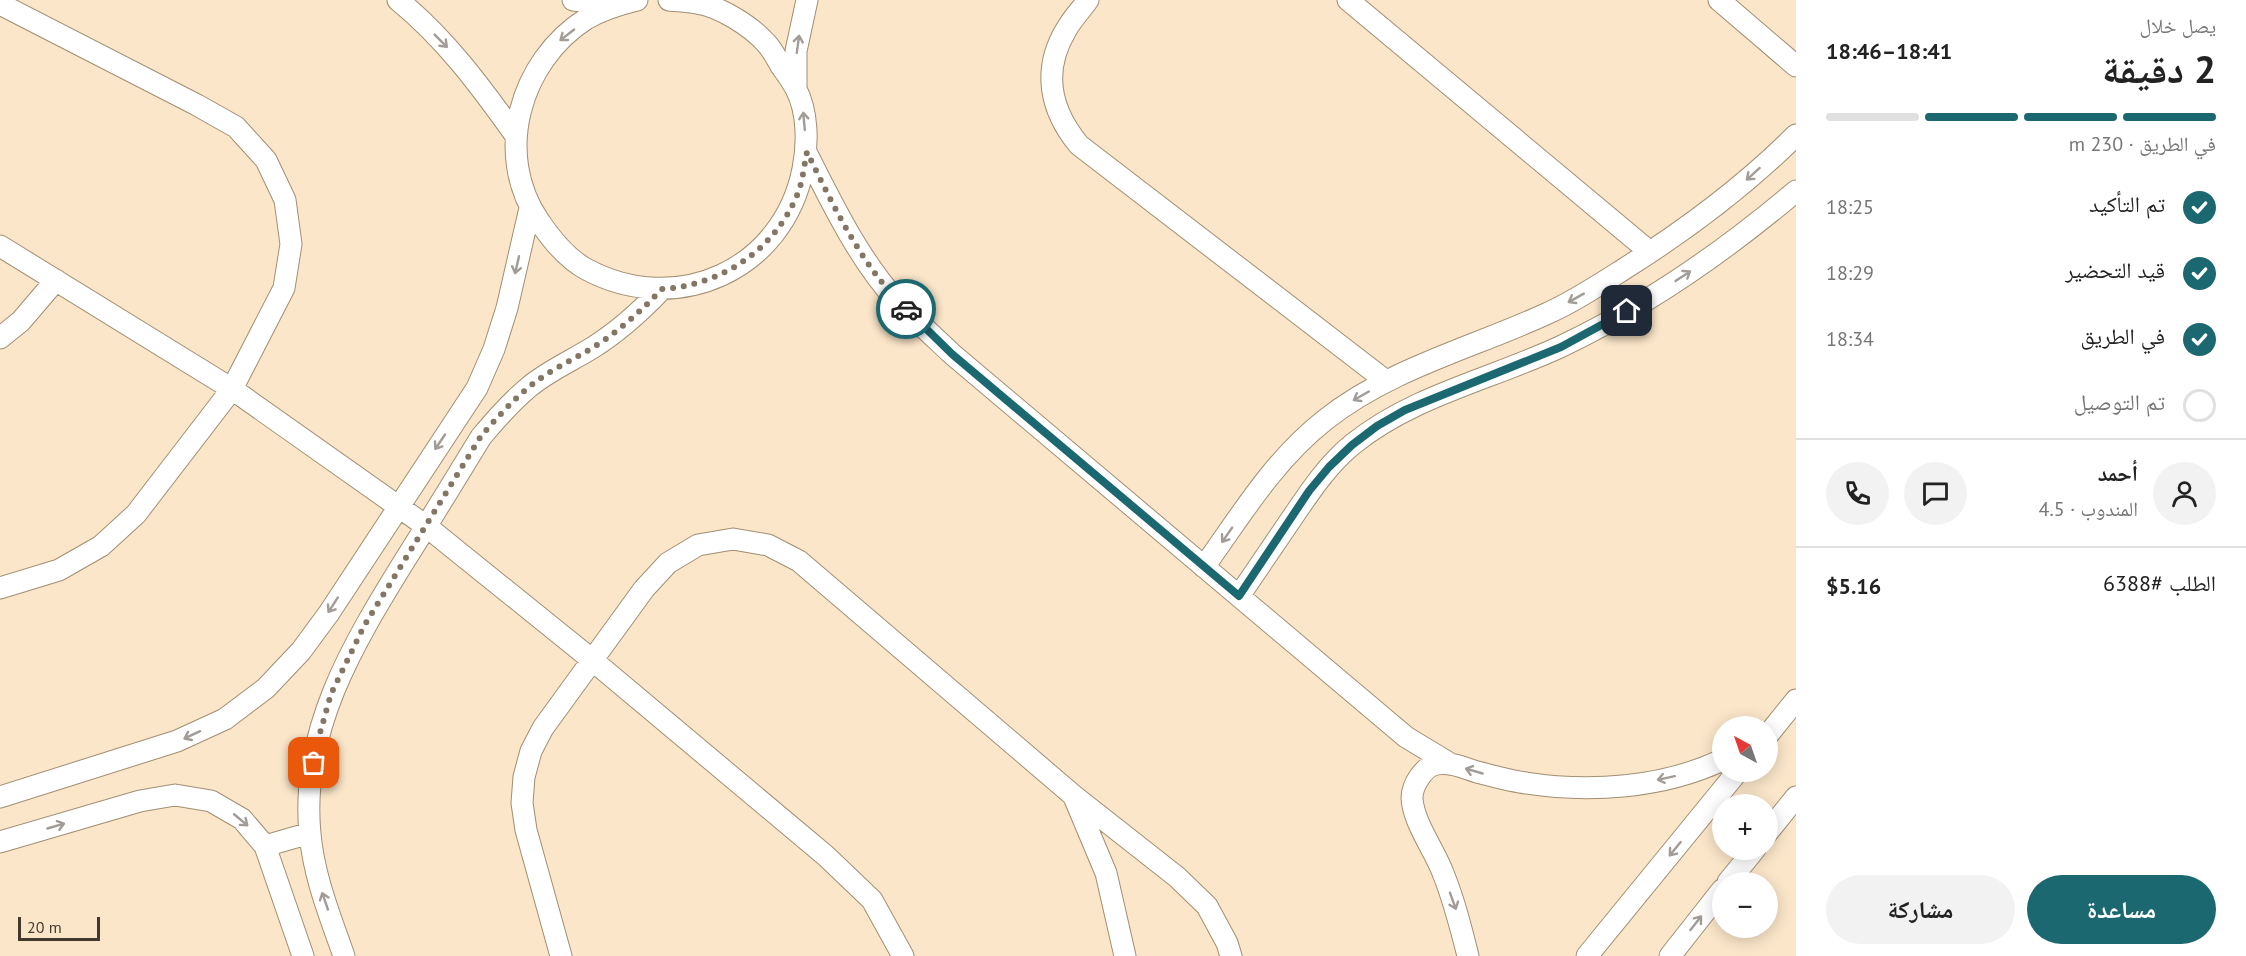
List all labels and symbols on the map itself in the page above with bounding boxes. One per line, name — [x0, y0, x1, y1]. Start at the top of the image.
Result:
one-way arrow — [559, 28, 575, 41]
one-way arrow — [433, 33, 448, 48]
one-way arrow — [792, 35, 803, 55]
one-way arrow — [798, 111, 809, 131]
one-way arrow — [1746, 167, 1761, 181]
one-way arrow — [511, 255, 522, 275]
one-way arrow — [1674, 270, 1691, 282]
courier — [876, 279, 936, 339]
pin — [1601, 285, 1652, 336]
one-way arrow — [1568, 292, 1585, 304]
one-way arrow — [1353, 390, 1370, 402]
one-way arrow — [434, 434, 446, 450]
one-way arrow — [1221, 526, 1233, 542]
one-way arrow — [327, 597, 340, 614]
north arrow — [1712, 716, 1778, 782]
one-way arrow — [183, 729, 201, 741]
pin — [288, 737, 339, 788]
one-way arrow — [1465, 765, 1484, 776]
one-way arrow — [1657, 773, 1677, 784]
one-way arrow — [233, 813, 248, 827]
one-way arrow — [46, 820, 65, 831]
one-way arrow — [1668, 841, 1681, 857]
one-way arrow — [318, 892, 329, 911]
one-way arrow — [1449, 892, 1460, 910]
scale bar — [18, 914, 100, 942]
one-way arrow — [1689, 915, 1702, 931]

